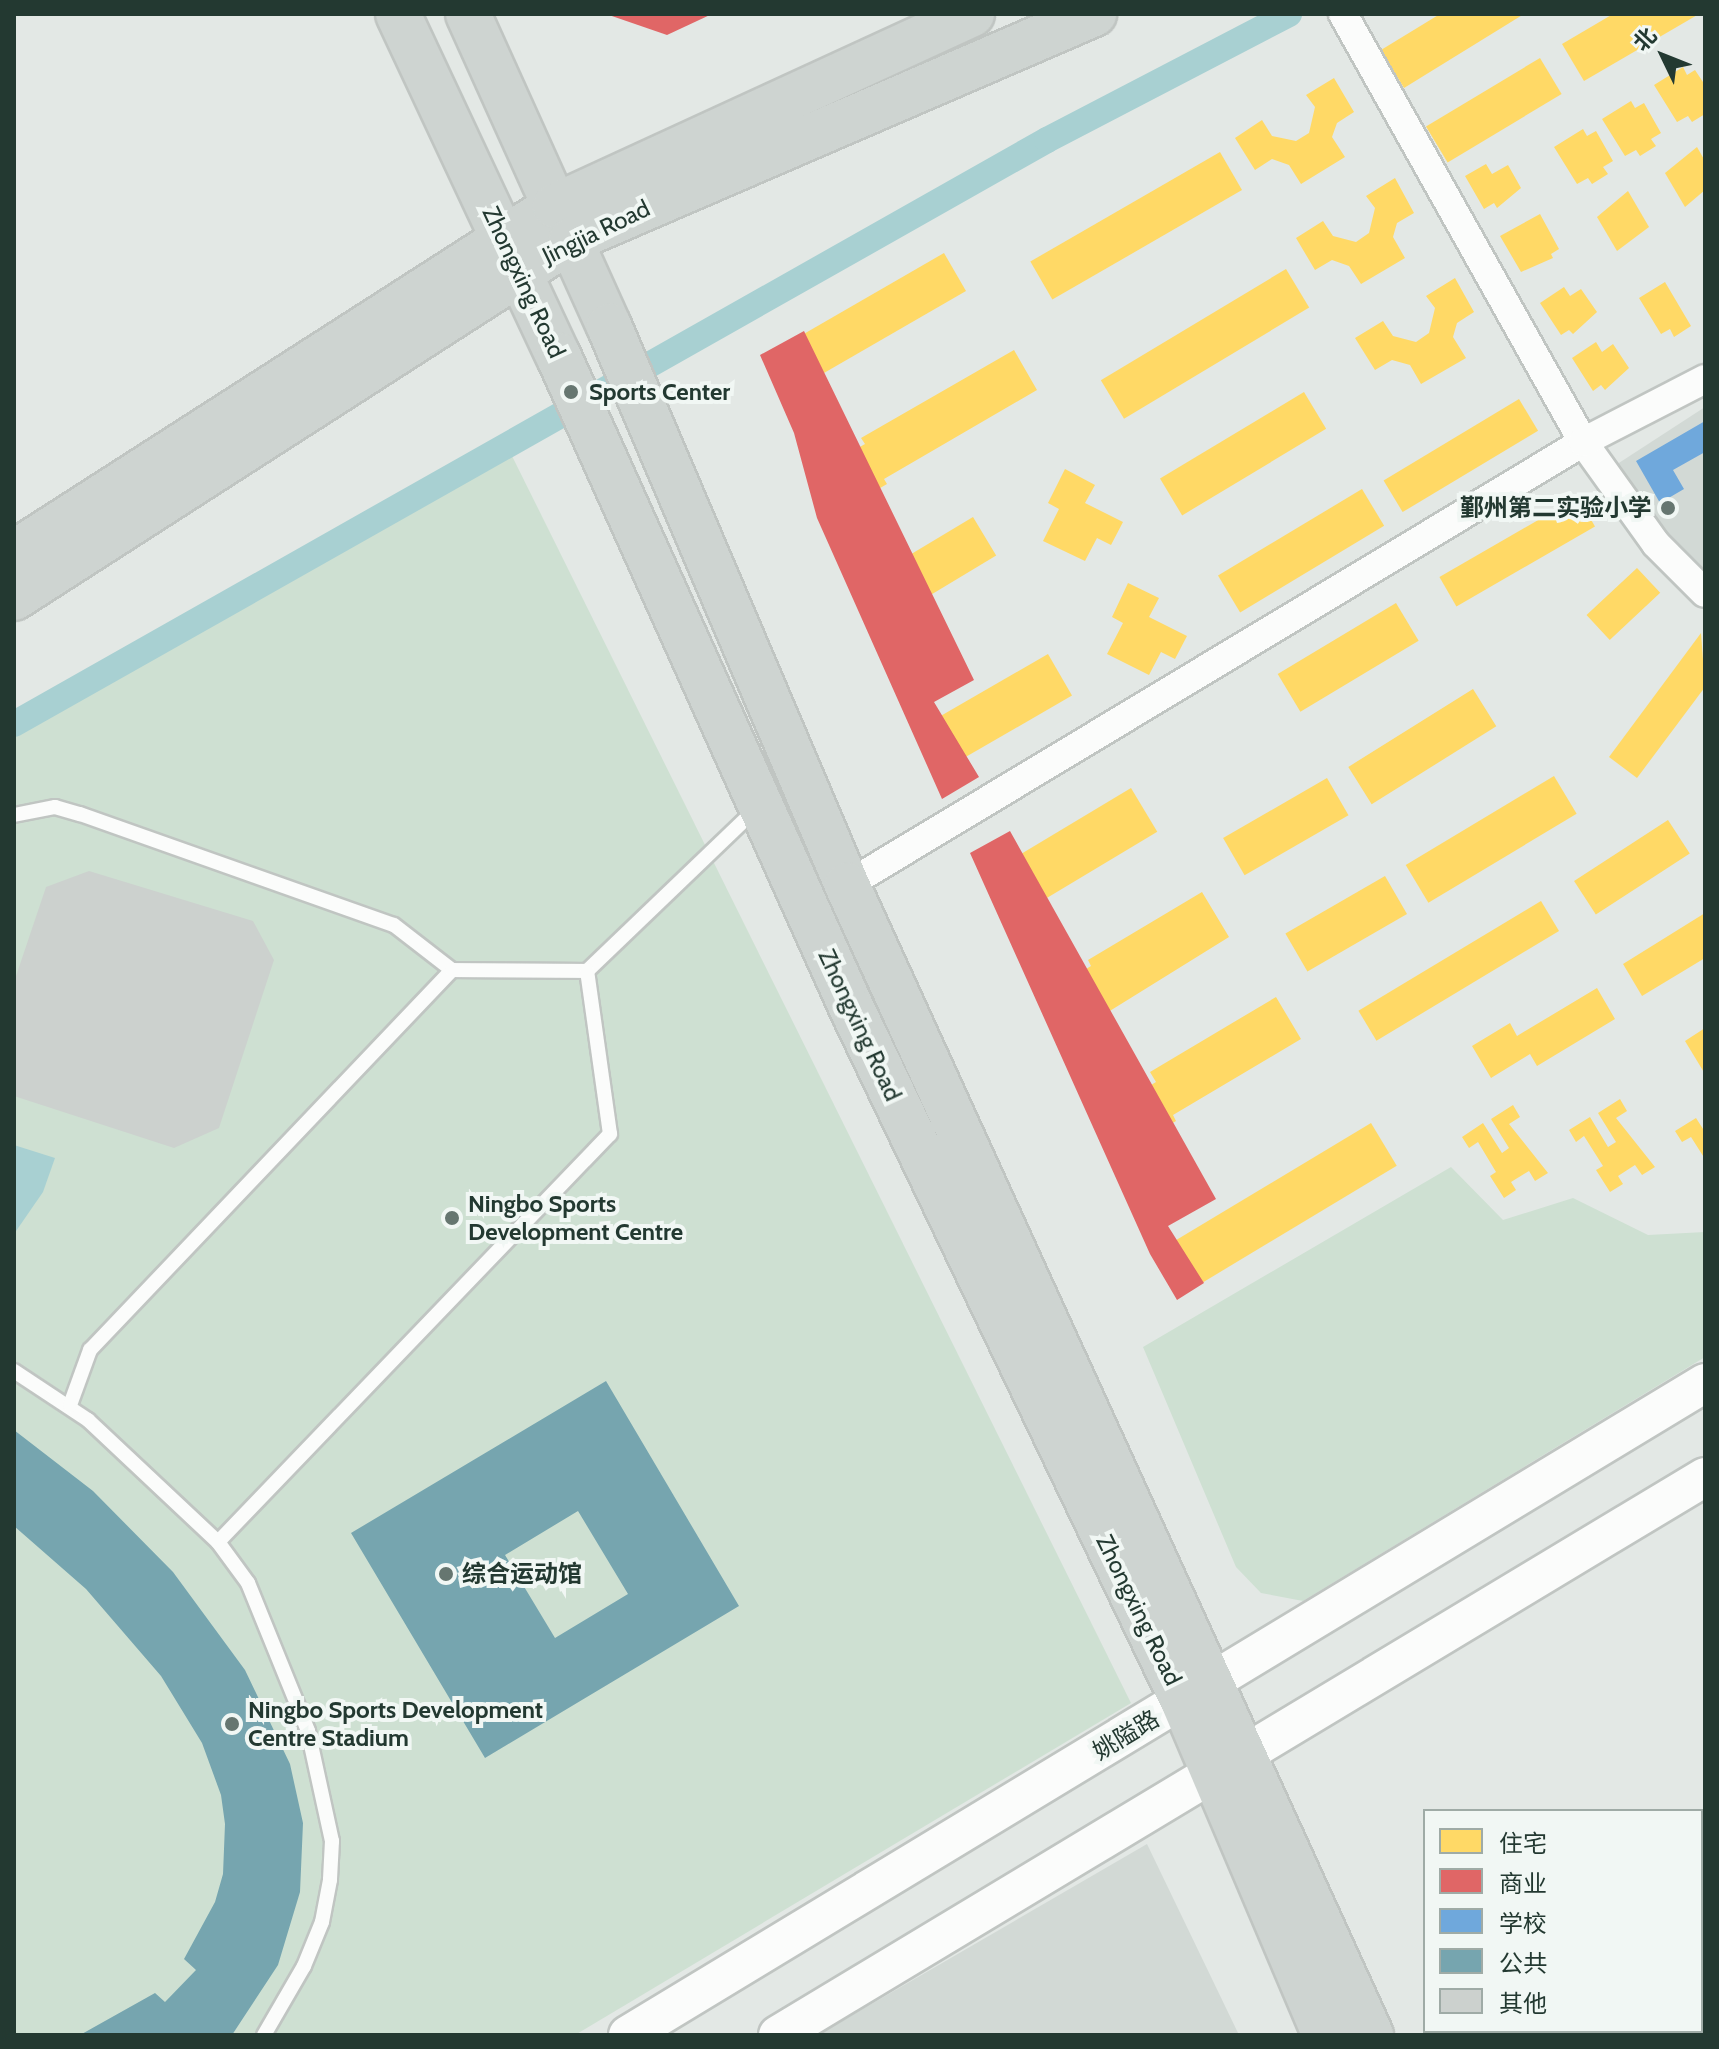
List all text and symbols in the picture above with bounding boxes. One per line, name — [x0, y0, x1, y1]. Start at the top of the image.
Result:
north arrow — [1623, 16, 1703, 96]
text: 北 — [1628, 22, 1662, 57]
street label: Jingjia Road — [538, 194, 654, 270]
street label: Zhongxing Road — [476, 202, 572, 362]
place label: Sports Center — [589, 378, 730, 406]
marker: Sports Center — [560, 381, 582, 403]
place label: 鄞州第二实验小学 — [1460, 494, 1652, 522]
marker: 鄞州第二实验小学 — [1659, 499, 1677, 517]
street label: Zhongxing Road — [812, 945, 908, 1105]
place label: Ningbo Sports Development Centre — [468, 1190, 683, 1246]
marker: Ningbo Sports Development Centre — [443, 1209, 461, 1227]
street label: Zhongxing Road — [1090, 1530, 1188, 1690]
place label: 综合运动馆 — [462, 1560, 582, 1588]
marker: 综合运动馆 — [437, 1565, 455, 1583]
place label: Ningbo Sports Development Centre Stadium — [248, 1696, 543, 1752]
street label: 姚隘路 — [1088, 1704, 1164, 1766]
marker: Ningbo Sports Development Centre Stadium — [223, 1715, 241, 1733]
legend — [1423, 1809, 1703, 2033]
text: 住宅 — [1499, 1829, 1547, 1858]
text: 商业 — [1499, 1869, 1547, 1898]
text: 学校 — [1499, 1909, 1547, 1938]
text: 公共 — [1499, 1949, 1547, 1978]
text: 其他 — [1499, 1989, 1547, 2018]

